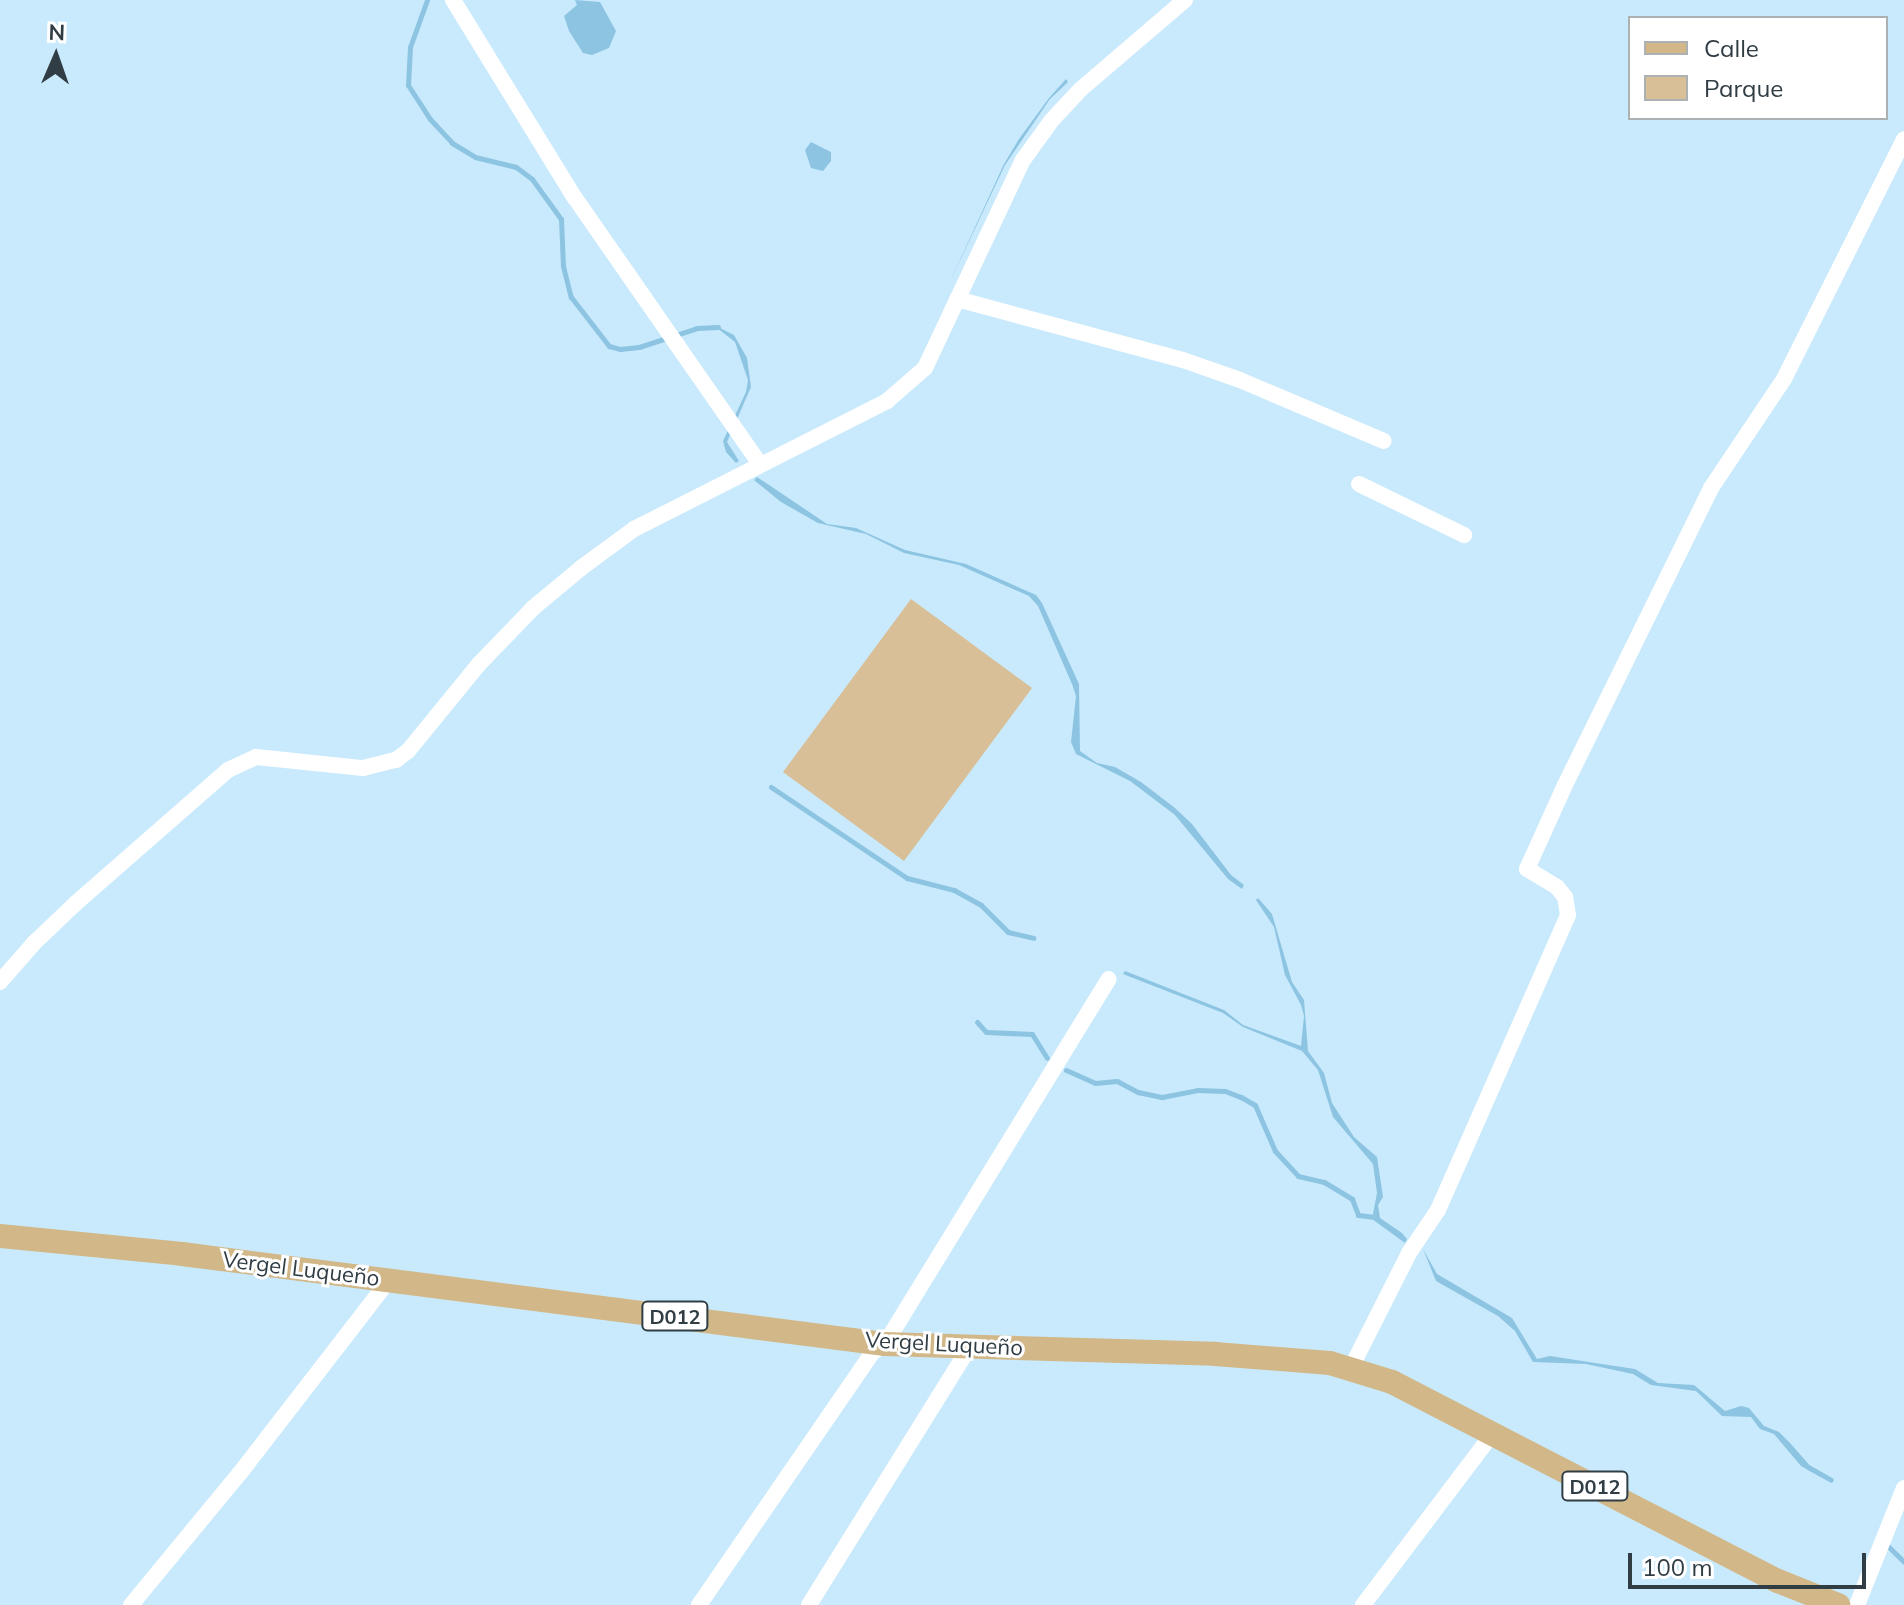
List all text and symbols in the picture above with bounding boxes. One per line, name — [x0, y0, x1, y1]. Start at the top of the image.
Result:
north arrow — [16, 16, 96, 96]
legend — [1628, 16, 1888, 120]
text: N — [48, 18, 66, 46]
text: Calle — [1704, 33, 1759, 63]
text: Parque — [1704, 73, 1783, 103]
street label: Vergel Luqueño — [221, 1246, 381, 1292]
road number: D012 — [641, 1300, 709, 1332]
street label: Vergel Luqueño — [864, 1327, 1024, 1361]
road number: D012 — [1561, 1470, 1629, 1502]
scale bar — [1632, 1537, 1870, 1587]
text: 100 m — [1642, 1552, 1713, 1582]

